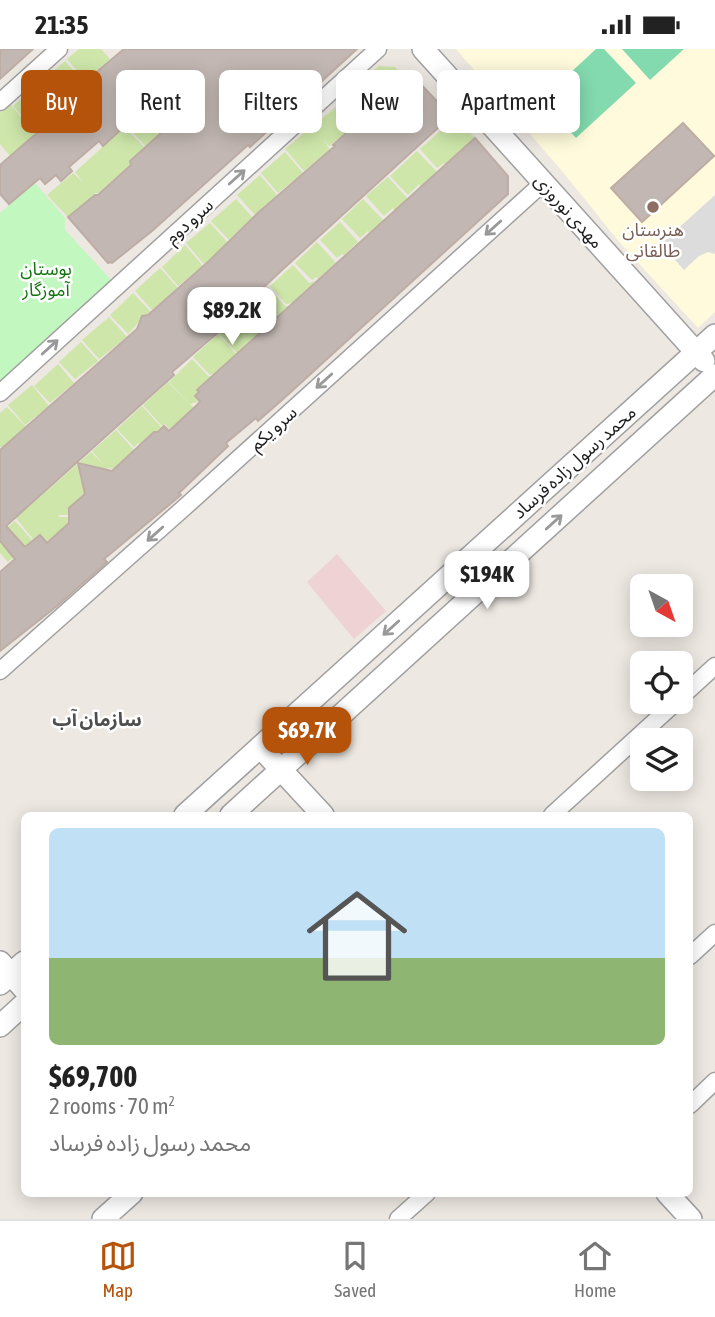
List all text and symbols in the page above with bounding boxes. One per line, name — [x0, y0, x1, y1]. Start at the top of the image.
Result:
text: 21:35 — [35, 10, 89, 40]
chip: Buy — [21, 70, 102, 133]
chip: Rent — [116, 70, 205, 133]
chip: Filters — [219, 70, 322, 133]
chip: New — [336, 70, 423, 133]
chip: Apartment — [437, 70, 580, 133]
one-way arrow — [228, 169, 245, 186]
street label: مهدی نوروزی — [529, 170, 608, 253]
street label: سرو دوم — [161, 194, 220, 251]
marker: هنرستان طالقانی — [645, 199, 661, 215]
place label: هنرستان طالقانی — [622, 219, 684, 262]
one-way arrow — [485, 220, 502, 237]
park label: بوستان آموزگار — [20, 258, 72, 301]
pin: $89.2K — [175, 287, 289, 347]
text: $89.2K — [203, 297, 261, 323]
one-way arrow — [41, 339, 59, 355]
one-way arrow — [315, 373, 333, 389]
street label: سرو یکم — [245, 401, 303, 457]
street label: محمد رسول زاده فرساد — [508, 401, 641, 524]
one-way arrow — [544, 514, 562, 530]
one-way arrow — [147, 525, 164, 542]
pin: $194K — [438, 552, 536, 611]
text: $194K — [460, 561, 514, 587]
north arrow — [630, 574, 693, 637]
map controls — [630, 574, 693, 791]
one-way arrow — [383, 620, 400, 637]
button: locate — [630, 651, 693, 714]
pin: $69.7K — [250, 707, 364, 767]
district label: سازمان آب — [52, 708, 142, 731]
text: $69.7K — [278, 717, 336, 743]
button: layers — [630, 728, 693, 791]
icon: home — [294, 873, 420, 999]
text: $69,700 — [49, 1059, 137, 1093]
text: 2 rooms · 70 m² — [49, 1093, 175, 1119]
text: محمد رسول زاده فرساد — [49, 1130, 251, 1156]
tab: Map — [99, 1237, 137, 1301]
tab: Saved — [334, 1237, 376, 1301]
tab: Home — [574, 1237, 616, 1301]

